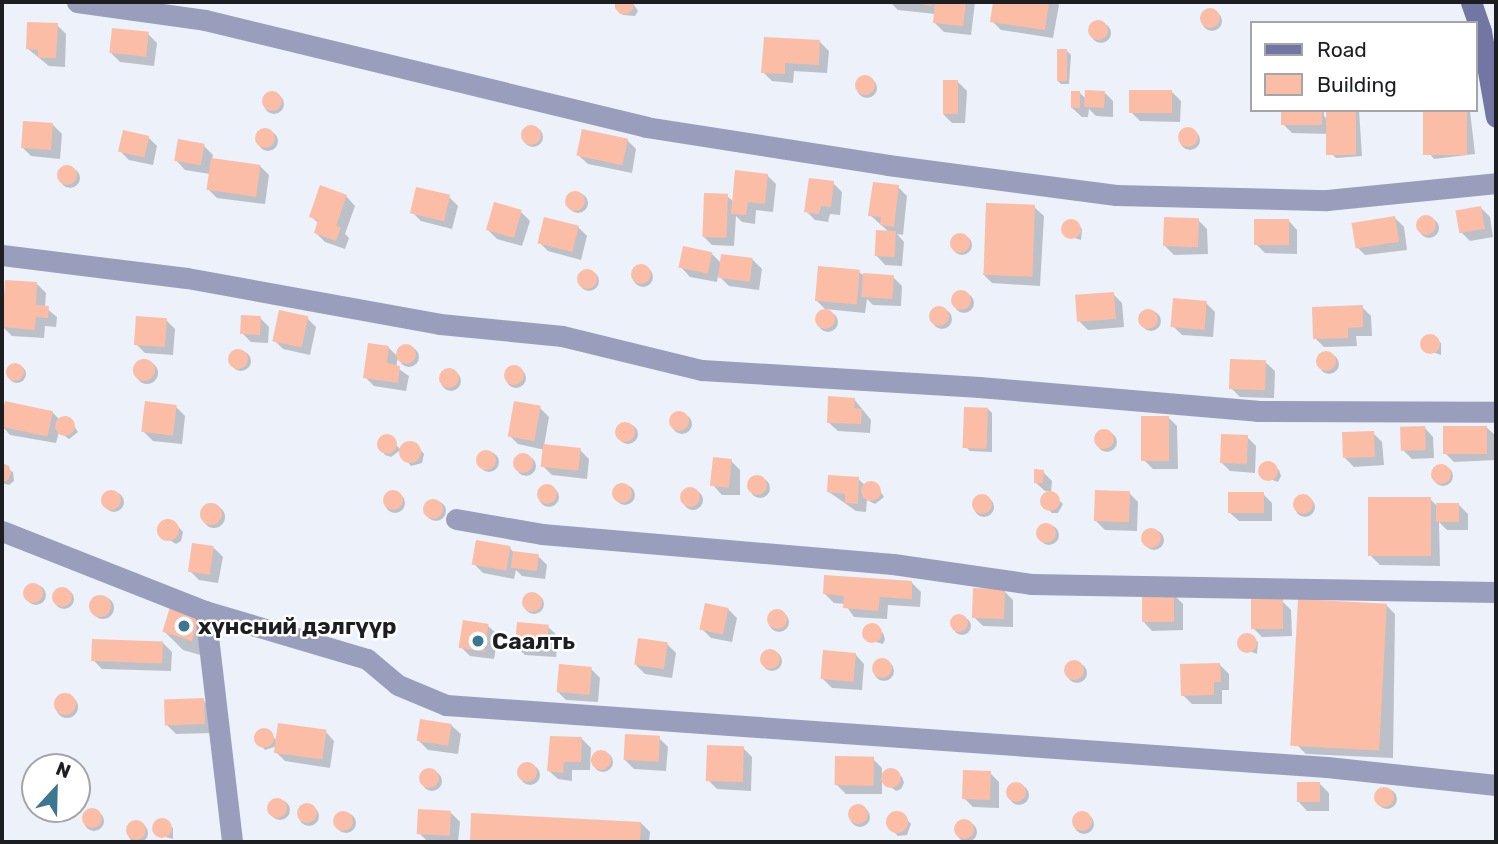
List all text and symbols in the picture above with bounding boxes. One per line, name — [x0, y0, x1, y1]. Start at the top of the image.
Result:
legend — [1250, 21, 1477, 112]
text: Road — [1317, 37, 1367, 62]
text: Building — [1317, 72, 1397, 97]
place label: хүнсний дэлгүүр — [198, 612, 396, 640]
marker: хүнсний дэлгүүр — [176, 618, 192, 634]
place label: Саалть — [492, 627, 575, 655]
marker: Саалть — [470, 633, 486, 649]
north arrow — [21, 753, 91, 823]
text: N — [53, 757, 74, 783]

